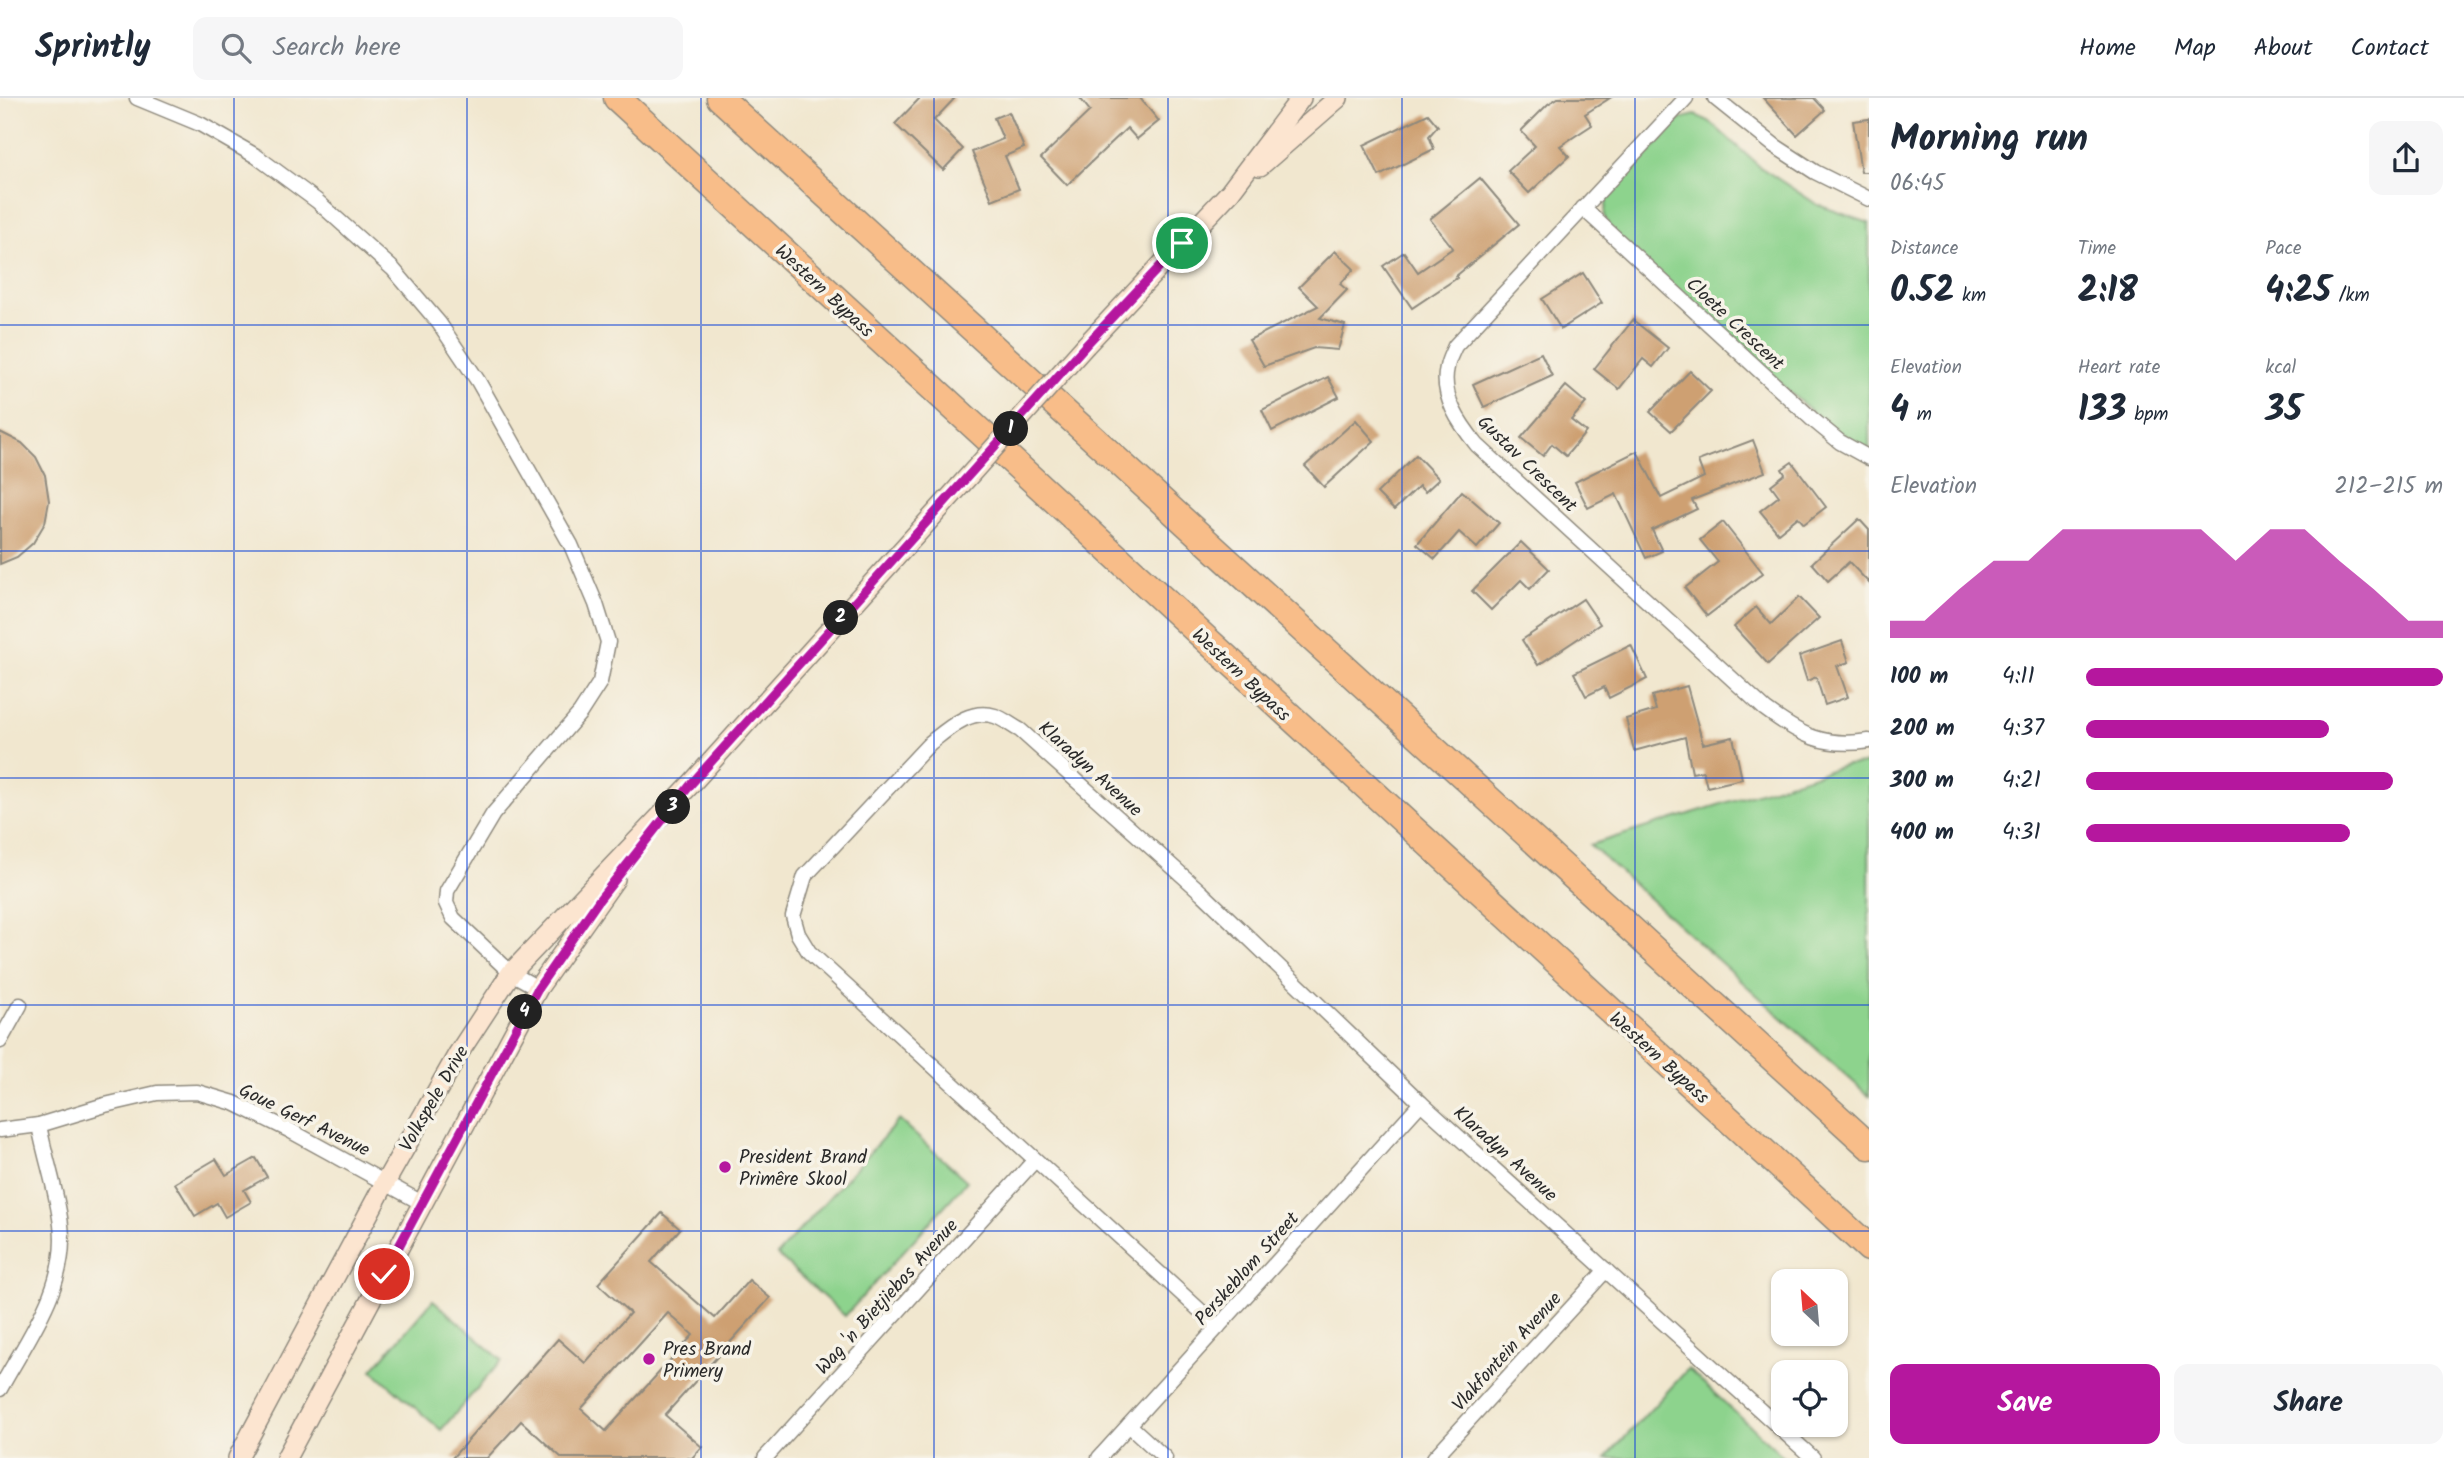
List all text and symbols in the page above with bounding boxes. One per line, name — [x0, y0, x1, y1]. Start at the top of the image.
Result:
search box — [193, 17, 683, 80]
text: Sprintly — [35, 22, 151, 75]
text: Search here — [273, 27, 401, 69]
icon: search — [217, 29, 255, 67]
text: Home — [2079, 29, 2136, 68]
text: Map — [2174, 29, 2216, 68]
text: About — [2254, 29, 2312, 68]
text: Contact — [2350, 29, 2429, 68]
text: Morning run — [1890, 110, 2088, 170]
button: share — [2369, 121, 2443, 195]
text: 06:45 — [1890, 166, 1945, 202]
pin — [1152, 213, 1212, 273]
icon: arrive — [1163, 224, 1201, 262]
text: Distance — [1890, 234, 1958, 264]
text: Time — [2078, 234, 2116, 264]
text: Pace — [2265, 234, 2302, 264]
street label: Western Bypass — [767, 237, 880, 346]
text: 0.52 — [1890, 264, 1954, 320]
text: 2:18 — [2078, 264, 2138, 320]
text: 4:25 — [2265, 264, 2331, 320]
street label: Cloete Crescent — [1679, 271, 1791, 379]
text: km — [1954, 281, 1986, 311]
text: /km — [2331, 281, 2370, 311]
text: Elevation — [1890, 353, 1962, 383]
text: Heart rate — [2078, 353, 2160, 383]
text: kcal — [2265, 353, 2296, 383]
text: 4 — [1890, 383, 1909, 439]
text: 133 — [2078, 383, 2127, 439]
text: 35 — [2265, 383, 2302, 439]
text: m — [1909, 400, 1932, 430]
text: bpm — [2127, 400, 2168, 430]
street label: Gustav Crescent — [1470, 409, 1584, 521]
pin: 1 — [993, 412, 1028, 446]
text: 1 — [1008, 413, 1013, 443]
text: Elevation — [1890, 469, 1977, 505]
text: 212–215 m — [2335, 469, 2443, 505]
pin: 2 — [824, 601, 858, 636]
text: 2 — [835, 602, 846, 632]
street label: Western Bypass — [1184, 621, 1297, 730]
text: 100 m — [1890, 659, 1948, 695]
text: 4:11 — [2002, 659, 2035, 695]
text: 200 m — [1890, 711, 1955, 747]
text: 4:37 — [2002, 711, 2044, 747]
street label: Klaradyn Avenue — [1031, 714, 1149, 825]
text: 300 m — [1890, 763, 1954, 799]
text: 4:21 — [2002, 763, 2041, 799]
pin: 3 — [656, 790, 690, 824]
text: 3 — [667, 791, 678, 821]
text: 400 m — [1890, 815, 1954, 851]
text: 4:31 — [2002, 815, 2041, 851]
pin: 4 — [508, 995, 542, 1030]
text: 4 — [519, 996, 530, 1026]
street label: Western Bypass — [1602, 1005, 1716, 1112]
street label: Volkspele Drive — [392, 1040, 478, 1158]
street label: Goue Gerf Avenue — [233, 1076, 375, 1166]
street label: Klaradyn Avenue — [1446, 1099, 1564, 1210]
place label: President Brand Primêre Skool — [739, 1143, 867, 1195]
marker: President Brand Primêre Skool — [717, 1159, 733, 1175]
street label: Perskeblom Street — [1188, 1205, 1308, 1333]
street label: Wag 'n Bietjiebos Avenue — [809, 1212, 966, 1382]
pin — [354, 1244, 414, 1304]
icon: check — [365, 1255, 403, 1293]
north arrow — [1771, 1269, 1848, 1346]
map controls — [1771, 1269, 1848, 1437]
street label: Vlakfontein Avenue — [1445, 1285, 1570, 1419]
place label: Pres Brand Primery — [663, 1335, 751, 1387]
marker: Pres Brand Primery — [641, 1351, 657, 1367]
button: locate — [1771, 1360, 1848, 1437]
button: Save — [1890, 1364, 2160, 1444]
button: Share — [2174, 1364, 2443, 1444]

